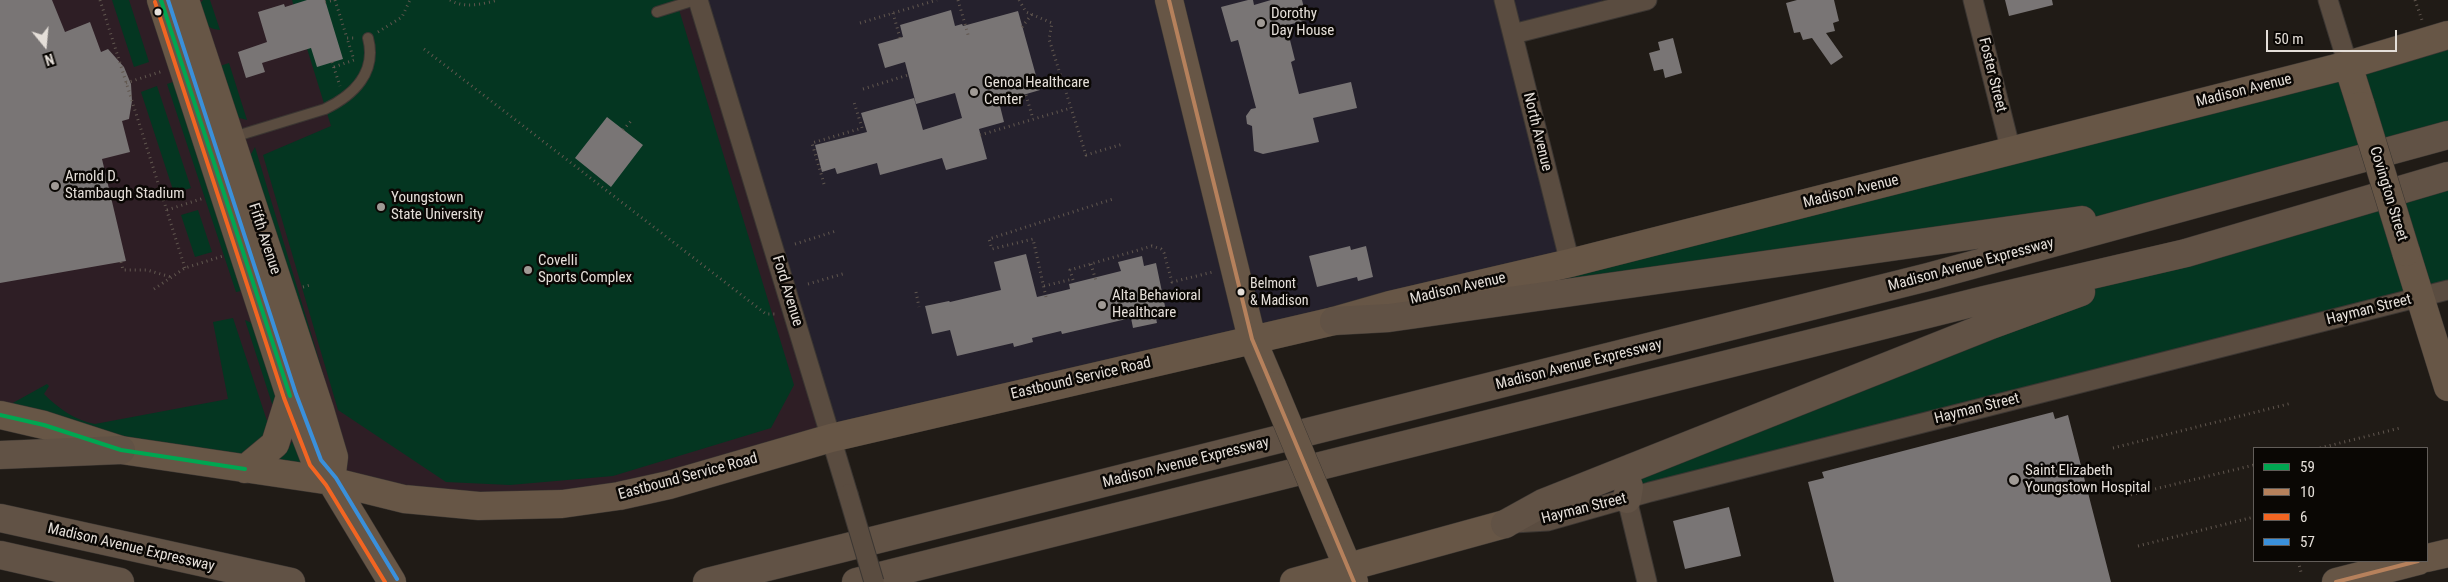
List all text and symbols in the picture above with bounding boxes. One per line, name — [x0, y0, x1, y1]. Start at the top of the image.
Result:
place label: Dorothy Day House — [1271, 5, 1334, 40]
unlabelled marker — [153, 7, 163, 17]
marker: Dorothy Day House — [1255, 17, 1267, 29]
north arrow — [20, 20, 70, 70]
scale bar — [2268, 20, 2399, 52]
text: 50 m — [2274, 30, 2304, 48]
street label: Foster Street — [1974, 36, 2010, 114]
text: N — [43, 50, 56, 68]
street label: Madison Avenue — [2194, 70, 2294, 112]
place label: Genoa Healthcare Center — [984, 74, 1090, 109]
marker: Genoa Healthcare Center — [968, 86, 980, 98]
street label: North Avenue — [1519, 91, 1555, 173]
street label: Covington Street — [2365, 144, 2411, 244]
place label: Arnold D. Stambaugh Stadium — [65, 168, 184, 203]
street label: Madison Avenue — [1801, 171, 1901, 213]
marker: Arnold D. Stambaugh Stadium — [49, 180, 61, 192]
place label: Youngstown State University — [391, 189, 483, 224]
street label: Fifth Avenue — [244, 201, 284, 277]
marker: Youngstown State University — [375, 201, 387, 213]
street label: Madison Avenue Expressway — [1886, 234, 2056, 296]
place label: Covelli Sports Complex — [538, 252, 632, 287]
street label: Ford Avenue — [768, 253, 806, 329]
marker: Covelli Sports Complex — [522, 264, 534, 276]
street label: Madison Avenue — [1408, 269, 1508, 309]
place label: Belmont & Madison — [1250, 276, 1308, 308]
place label: Alta Behavioral Healthcare — [1112, 287, 1201, 322]
marker: Belmont & Madison — [1236, 287, 1246, 297]
street label: Hayman Street — [2325, 291, 2413, 329]
marker: Alta Behavioral Healthcare — [1096, 299, 1108, 311]
street label: Madison Avenue Expressway — [1494, 336, 1664, 394]
street label: Eastbound Service Road — [1009, 354, 1153, 404]
street label: Hayman Street — [1933, 390, 2021, 428]
street label: Madison Avenue Expressway — [1101, 434, 1271, 492]
legend — [2253, 447, 2428, 562]
street label: Eastbound Service Road — [617, 450, 759, 504]
text: 59 — [2300, 458, 2315, 476]
place label: Saint Elizabeth Youngstown Hospital — [2025, 462, 2151, 497]
marker: Saint Elizabeth Youngstown Hospital — [2007, 473, 2021, 487]
text: 10 — [2300, 483, 2315, 501]
street label: Hayman Street — [1540, 490, 1628, 528]
text: 6 — [2300, 508, 2307, 526]
street label: Madison Avenue Expressway — [46, 520, 216, 576]
text: 57 — [2300, 533, 2315, 551]

